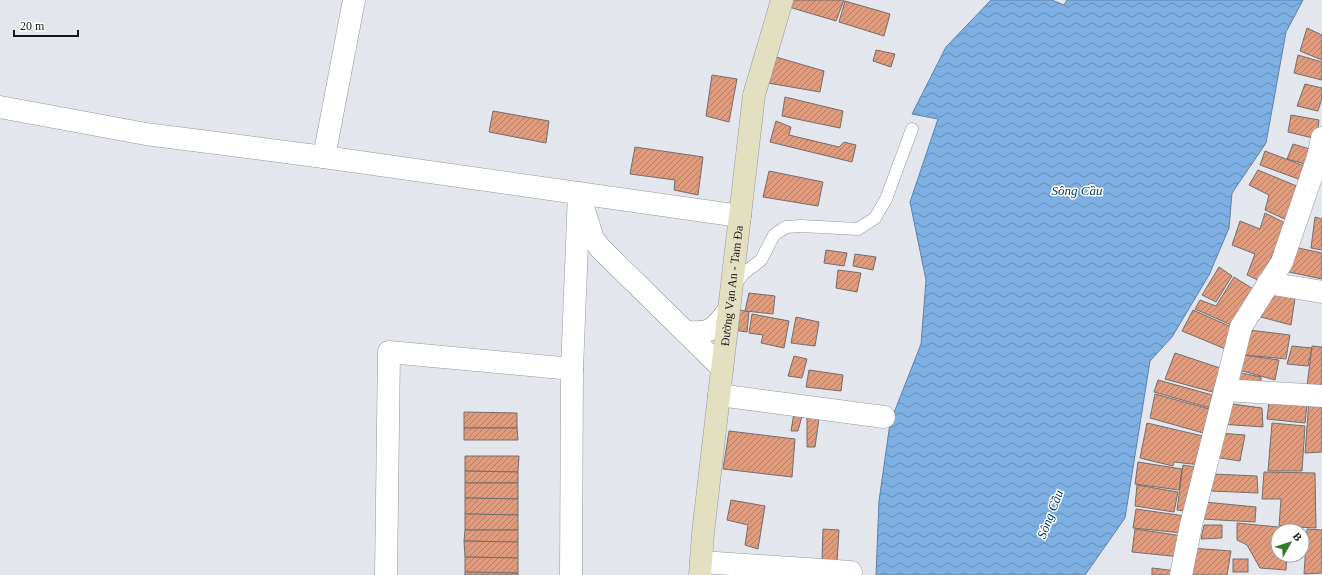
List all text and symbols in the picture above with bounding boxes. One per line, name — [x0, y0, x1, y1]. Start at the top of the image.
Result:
scale bar — [14, 12, 78, 38]
text: 20 m — [20, 19, 45, 33]
water label: Sông Cầu — [1052, 183, 1103, 198]
street label: Đường Vạn An - Tam Đa — [718, 224, 746, 347]
water label: Sông Cầu — [1034, 487, 1066, 540]
north arrow — [1270, 523, 1310, 563]
text: B — [1291, 530, 1305, 544]

